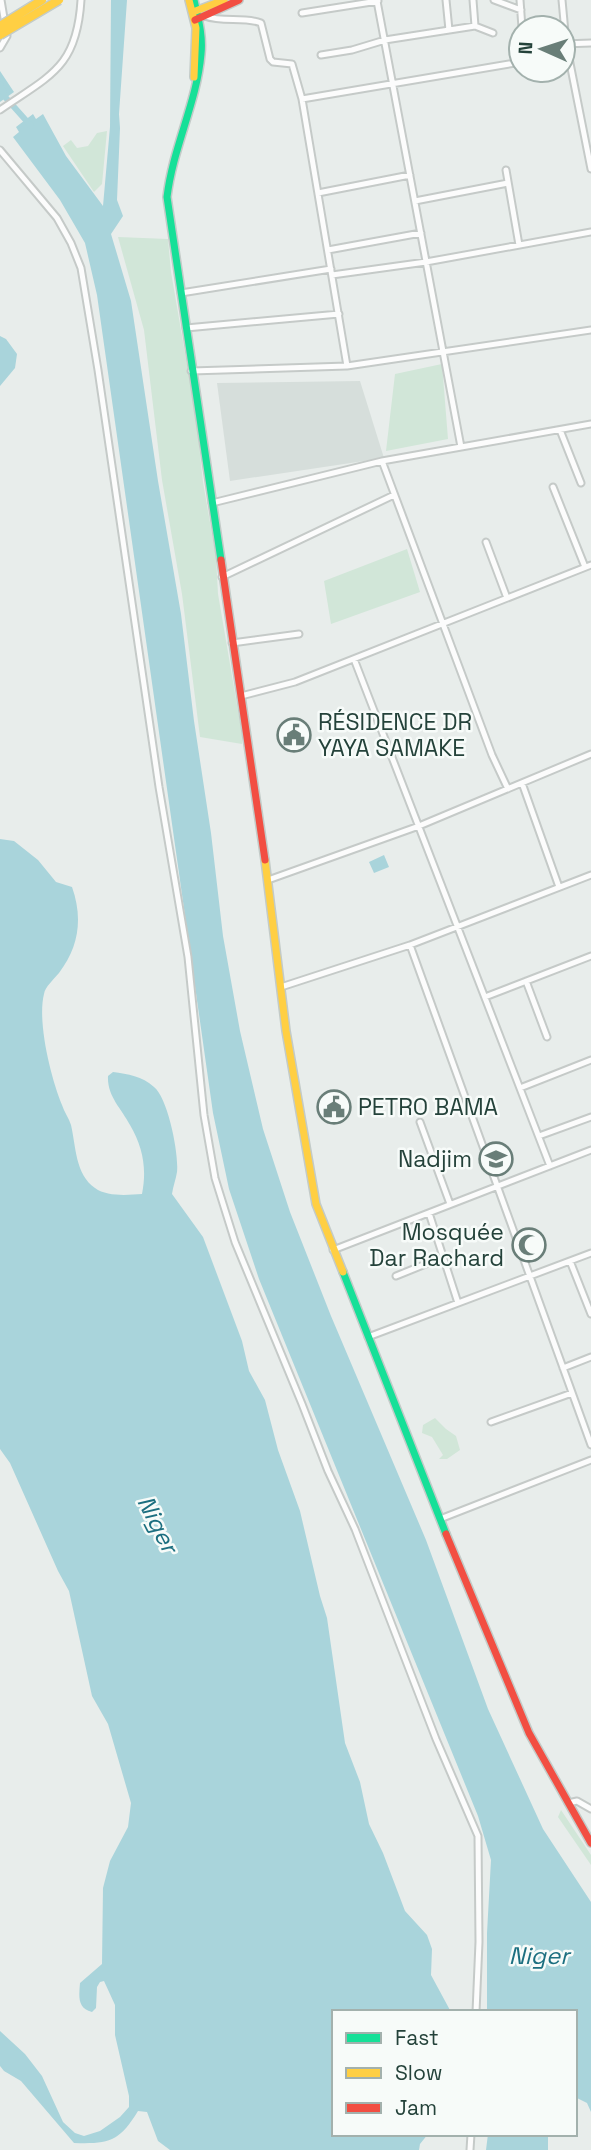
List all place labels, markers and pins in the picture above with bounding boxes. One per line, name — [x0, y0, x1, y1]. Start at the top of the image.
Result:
place label: RÉSIDENCE DR YAYA SAMAKE — [318, 707, 472, 763]
public building icon: RÉSIDENCE DR YAYA SAMAKE — [275, 716, 313, 754]
public building icon: PETRO BAMA — [315, 1088, 353, 1126]
place label: PETRO BAMA — [358, 1092, 498, 1122]
school or university icon: Nadjim — [477, 1140, 515, 1178]
place label: Nadjim — [398, 1144, 472, 1174]
place label: Mosquée Dar Rachard — [369, 1217, 504, 1273]
mosque icon: Mosquée Dar Rachard — [510, 1226, 548, 1264]

